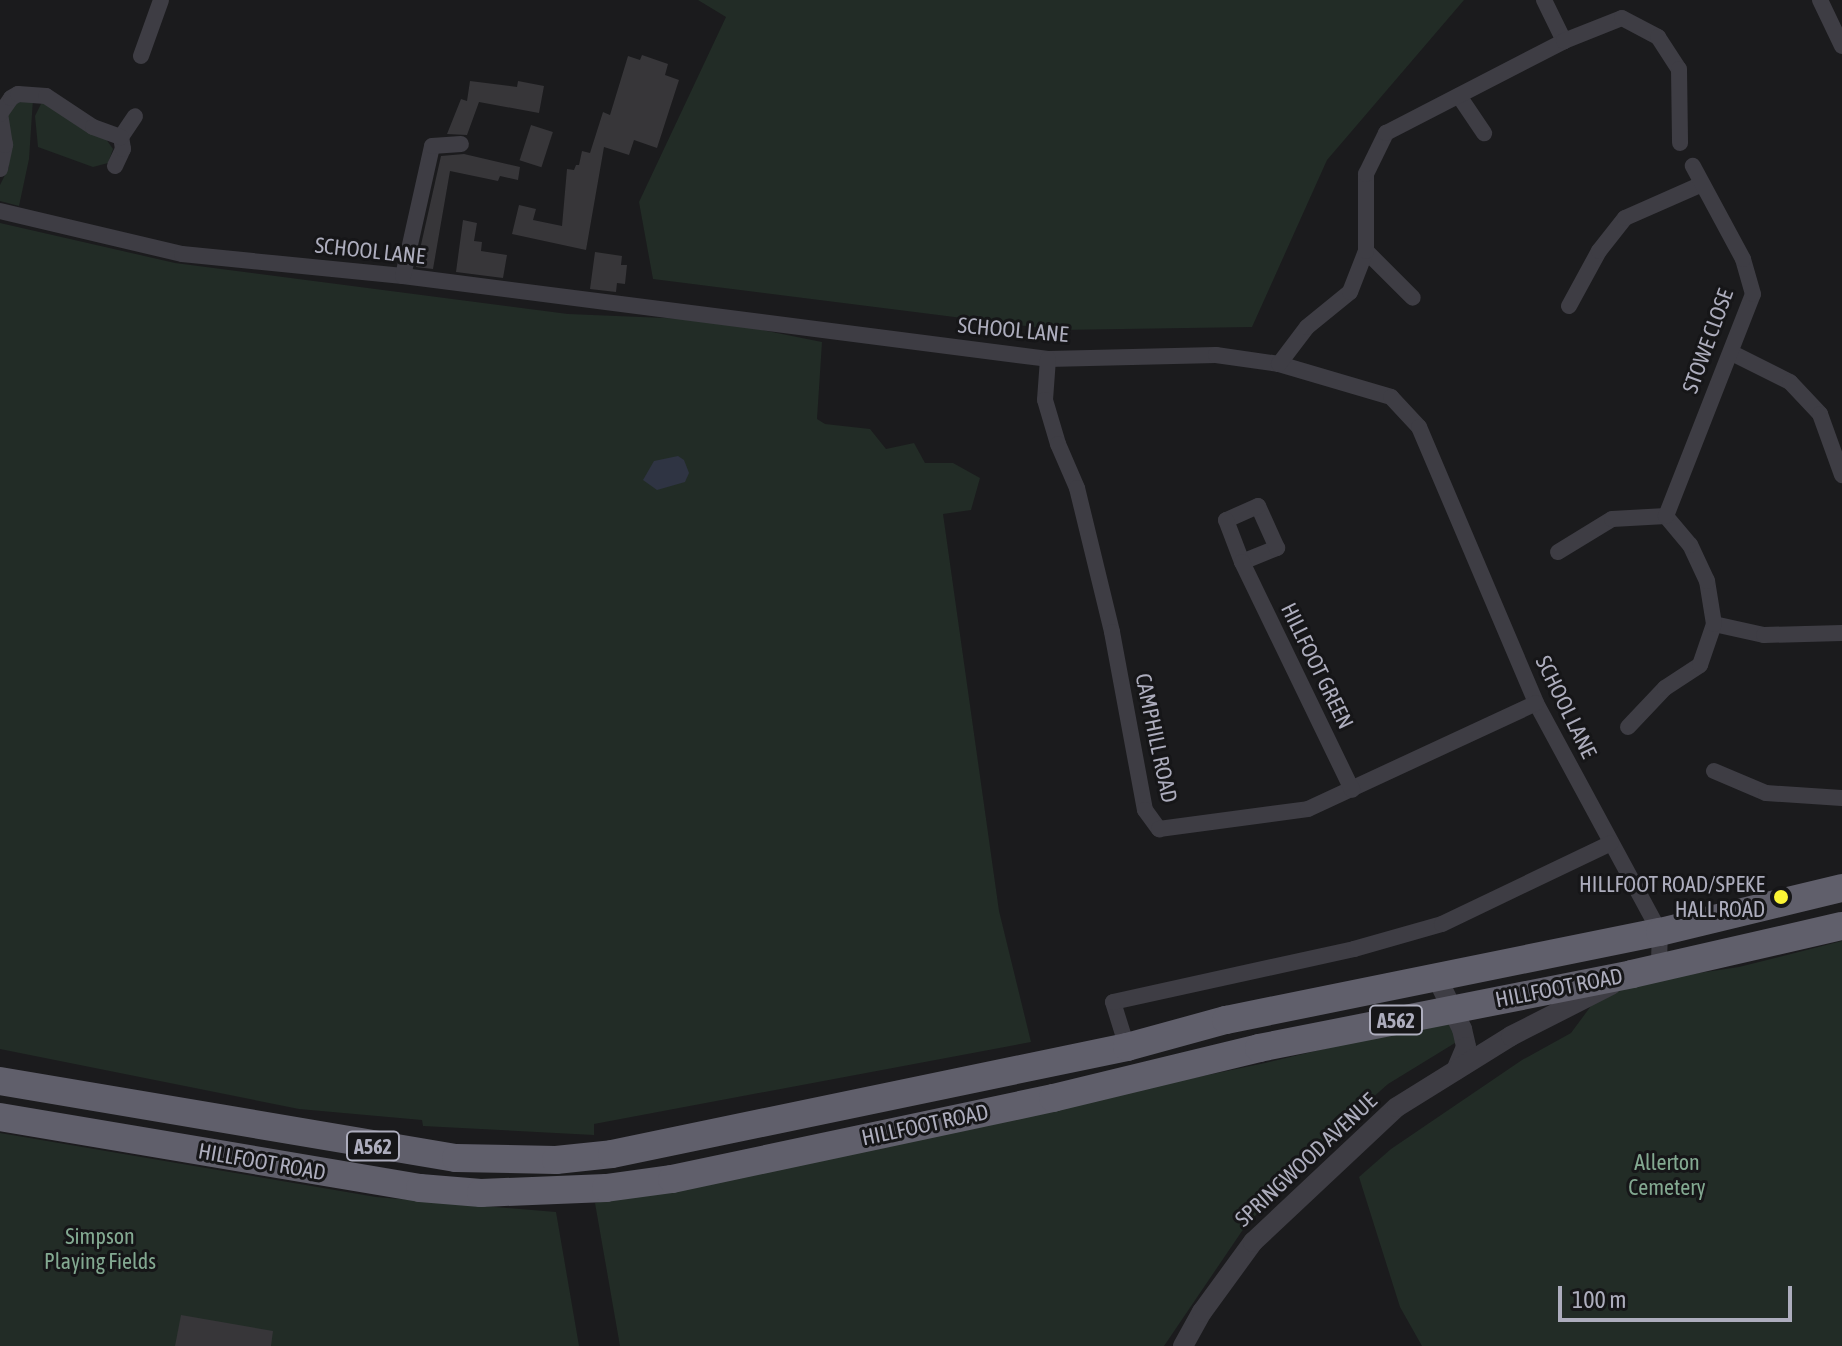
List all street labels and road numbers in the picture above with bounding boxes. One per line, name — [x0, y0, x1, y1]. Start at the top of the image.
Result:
street label: SCHOOL LANE — [314, 232, 426, 270]
street label: STOWE CLOSE — [1677, 285, 1739, 397]
street label: SCHOOL LANE — [957, 312, 1069, 348]
street label: HILLFOOT GREEN — [1275, 599, 1359, 733]
street label: SCHOOL LANE — [1530, 651, 1602, 763]
street label: CAMPHILL ROAD — [1129, 671, 1183, 805]
street label: HILLFOOT ROAD — [1493, 963, 1625, 1013]
road number: A562 — [1368, 1004, 1424, 1036]
street label: SPRINGWOOD AVENUE — [1230, 1088, 1382, 1232]
street label: HILLFOOT ROAD — [859, 1099, 991, 1151]
road number: A562 — [345, 1130, 401, 1162]
street label: HILLFOOT ROAD — [196, 1138, 328, 1186]

